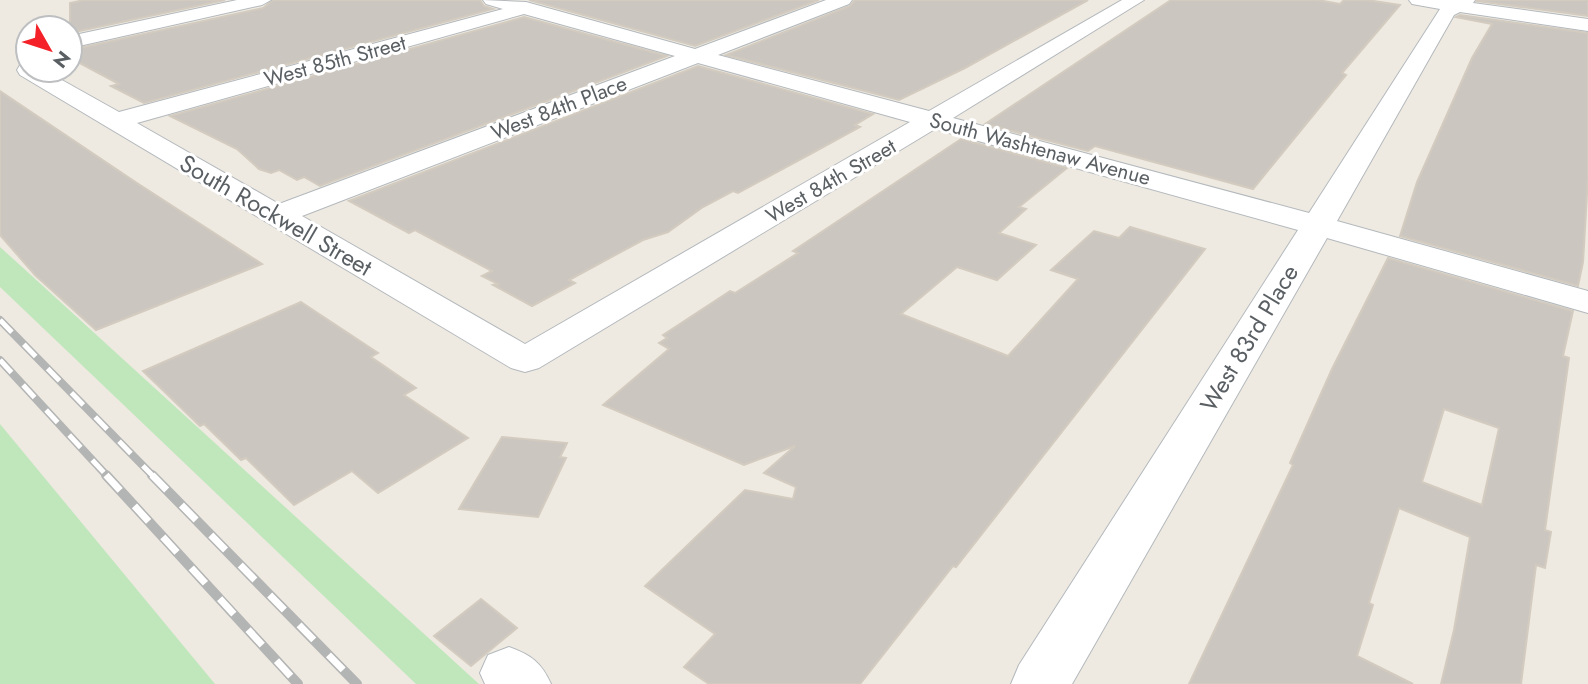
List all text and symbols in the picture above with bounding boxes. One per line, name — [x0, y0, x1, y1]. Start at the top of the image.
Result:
north arrow — [14, 14, 84, 84]
street label: West 85th Street — [261, 28, 409, 94]
text: N — [47, 45, 77, 74]
street label: West 84th Place — [487, 68, 631, 148]
street label: South Washtenaw Avenue — [926, 105, 1154, 193]
street label: West 84th Street — [760, 132, 902, 230]
street label: South Rockwell Street — [173, 146, 379, 285]
street label: West 83rd Place — [1191, 258, 1307, 418]

